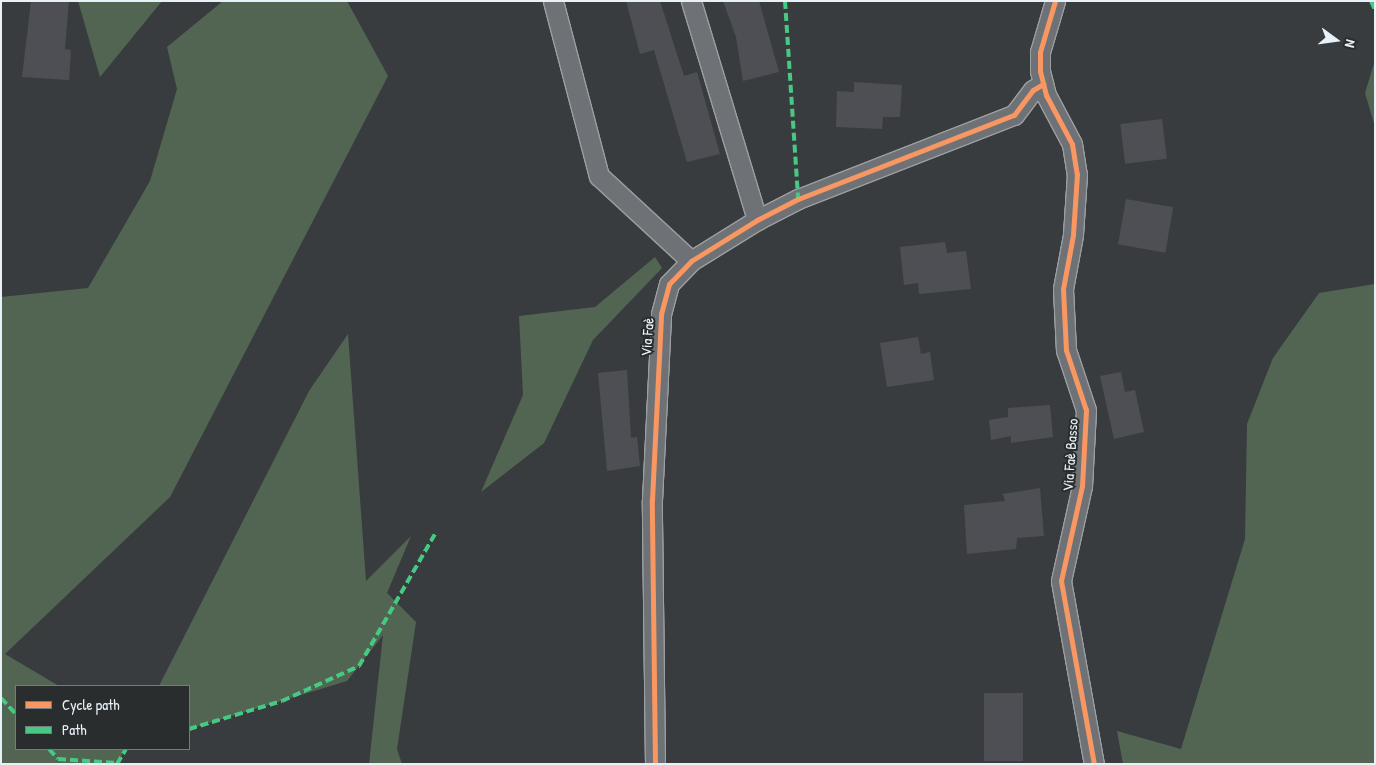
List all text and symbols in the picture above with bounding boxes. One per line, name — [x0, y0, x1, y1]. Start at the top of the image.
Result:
north arrow — [1311, 15, 1361, 65]
text: N — [1341, 38, 1361, 50]
street label: Via Faè — [637, 317, 657, 357]
street label: Via Faè Basso — [1058, 418, 1082, 492]
legend — [15, 685, 190, 750]
text: Cycle path — [62, 694, 120, 715]
text: Path — [62, 719, 87, 740]

